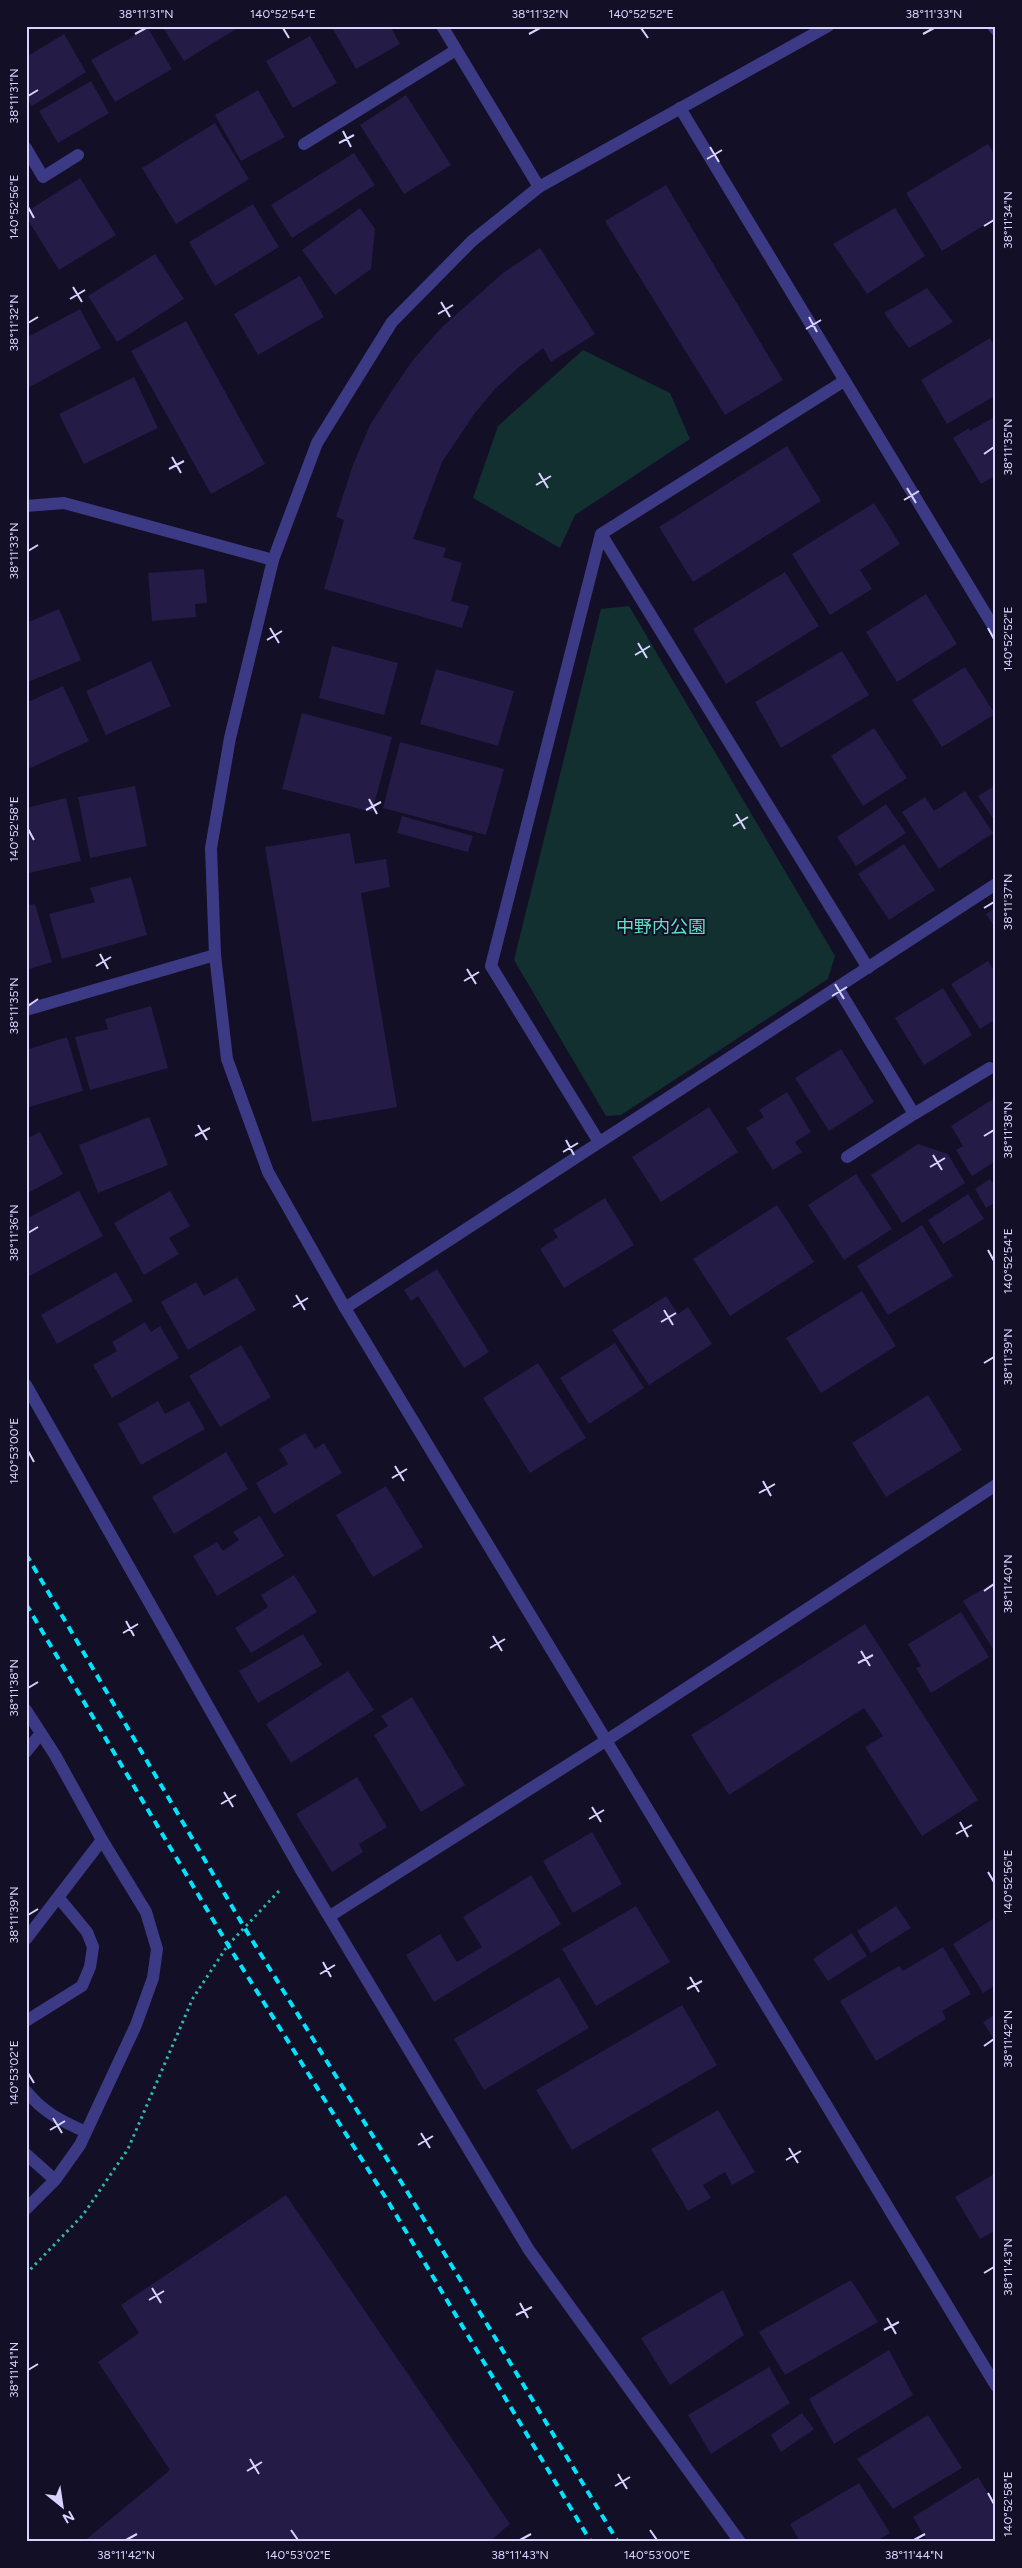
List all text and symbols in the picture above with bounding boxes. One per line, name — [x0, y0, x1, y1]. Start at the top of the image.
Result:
text: 38°11'31"N — [118, 7, 174, 21]
text: 140°52'54"E — [250, 7, 316, 21]
text: 38°11'32"N — [511, 7, 569, 21]
text: 140°52'52"E — [608, 7, 674, 21]
text: 38°11'33"N — [906, 7, 962, 21]
text: 38°11'31"N — [7, 68, 21, 124]
text: 140°52'56"E — [7, 174, 21, 240]
text: 38°11'34"N — [1001, 191, 1015, 249]
text: 38°11'32"N — [7, 294, 21, 352]
text: 38°11'35"N — [1001, 418, 1015, 476]
text: 38°11'33"N — [7, 523, 21, 579]
text: 140°52'52"E — [1001, 606, 1015, 672]
text: 140°52'58"E — [7, 796, 21, 862]
text: 38°11'37"N — [1001, 874, 1015, 930]
park label: 中野内公園 — [616, 916, 706, 938]
text: 38°11'35"N — [7, 977, 21, 1035]
text: 38°11'38"N — [1001, 1101, 1015, 1159]
text: 38°11'36"N — [7, 1204, 21, 1262]
text: 140°52'54"E — [1001, 1228, 1015, 1294]
text: 38°11'39"N — [1001, 1328, 1015, 1386]
text: 140°53'00"E — [7, 1418, 21, 1484]
text: 38°11'40"N — [1001, 1555, 1015, 1613]
text: 38°11'38"N — [7, 1659, 21, 1717]
text: 140°52'56"E — [1001, 1849, 1015, 1915]
text: 38°11'39"N — [7, 1886, 21, 1944]
text: 38°11'42"N — [1001, 2010, 1015, 2068]
text: 140°53'02"E — [7, 2040, 21, 2106]
text: 38°11'43"N — [1001, 2238, 1015, 2296]
text: 38°11'41"N — [7, 2342, 21, 2398]
text: 140°52'58"E — [1001, 2471, 1015, 2537]
north arrow — [38, 2480, 88, 2530]
text: N — [59, 2507, 77, 2527]
text: 38°11'42"N — [97, 2548, 155, 2562]
text: 140°53'02"E — [265, 2548, 331, 2562]
text: 38°11'43"N — [491, 2548, 549, 2562]
text: 140°53'00"E — [624, 2548, 690, 2562]
text: 38°11'44"N — [885, 2548, 943, 2562]

